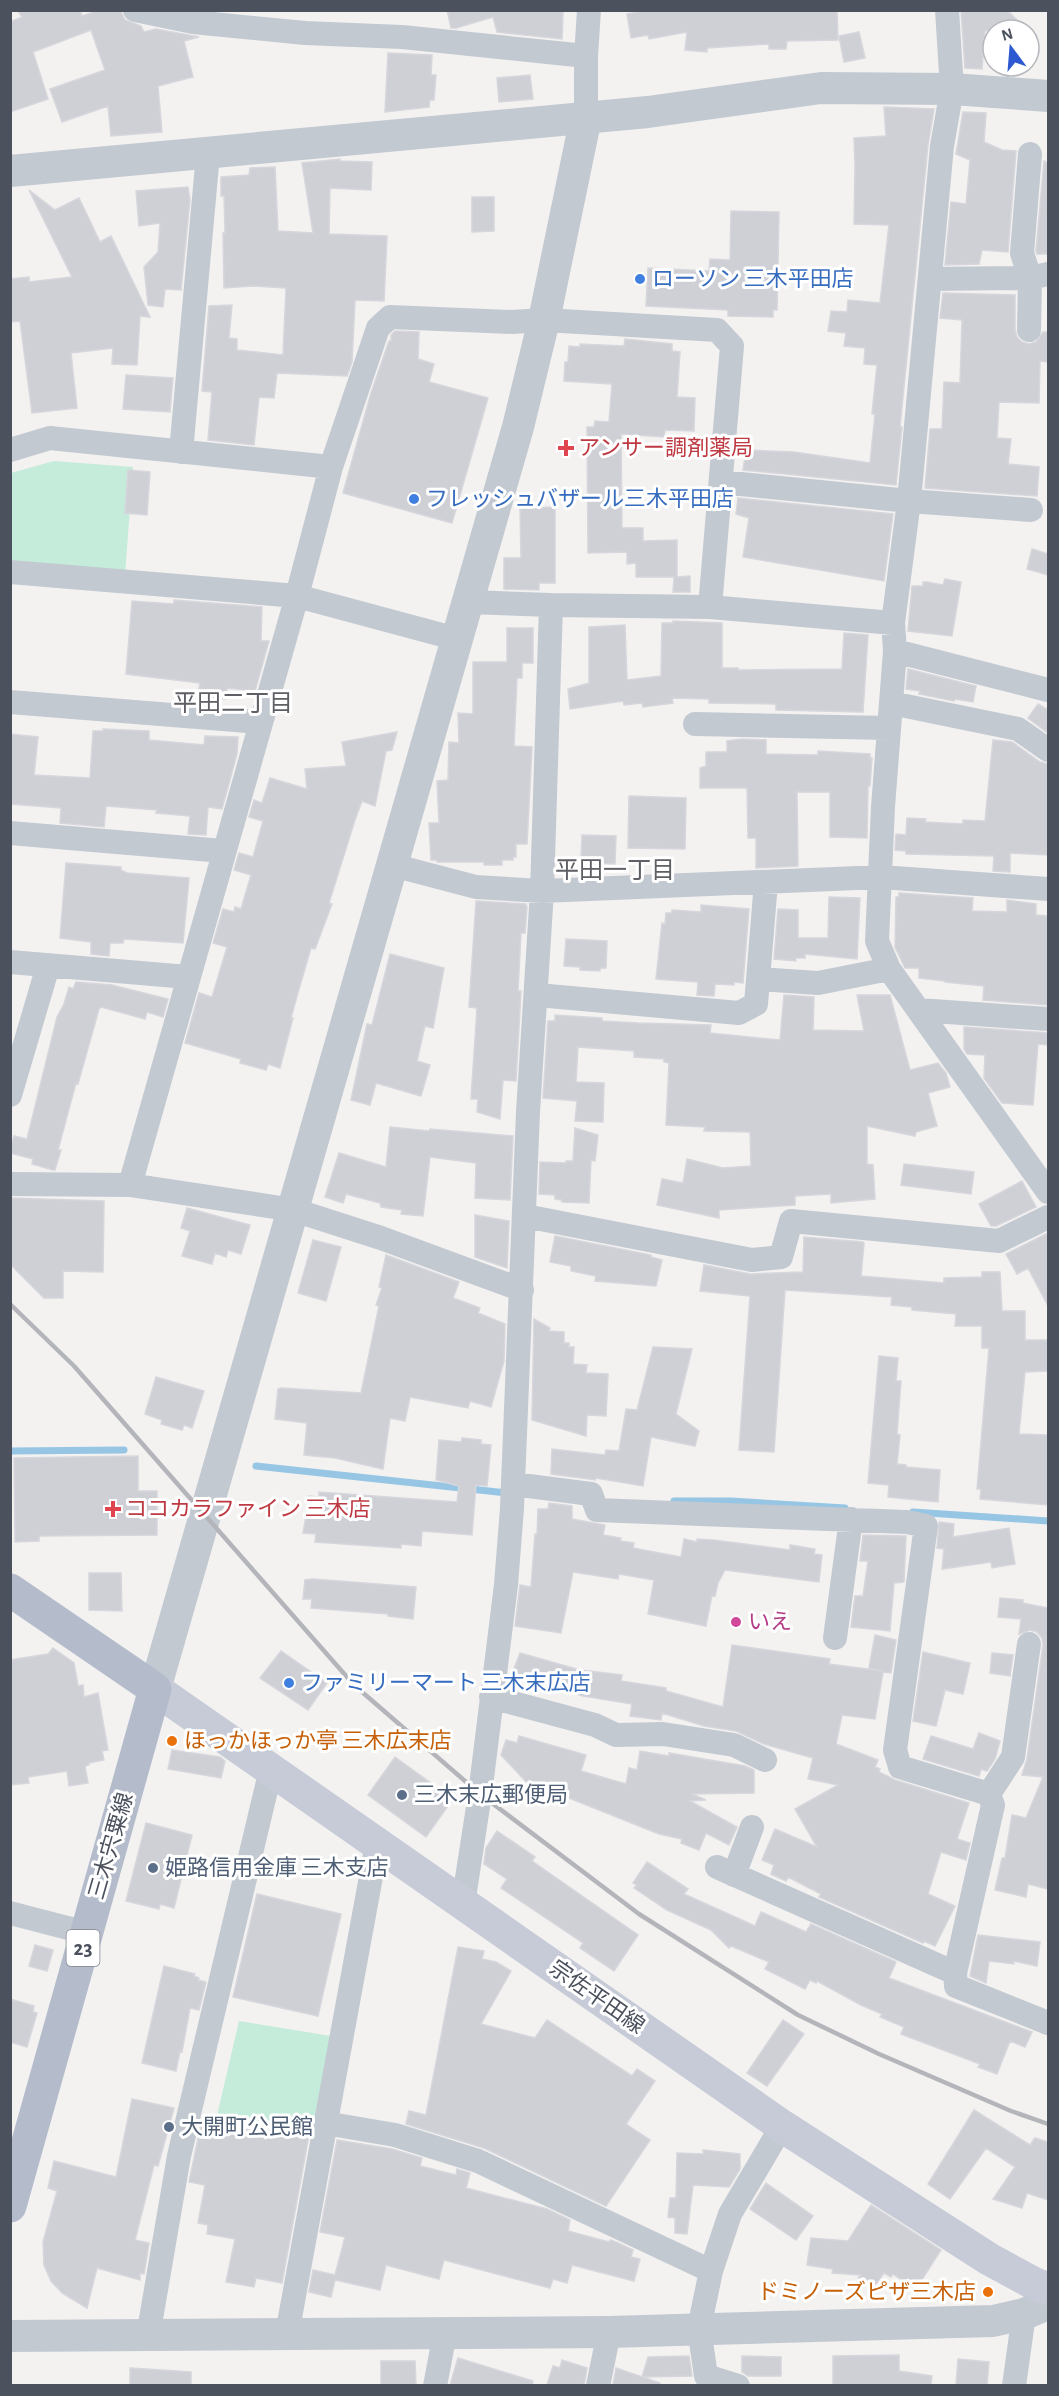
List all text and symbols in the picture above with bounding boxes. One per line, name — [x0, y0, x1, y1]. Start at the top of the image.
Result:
north arrow — [981, 18, 1041, 78]
text: N — [1000, 25, 1015, 44]
place label: ローソン 三木平田店 — [652, 267, 854, 290]
marker: ローソン 三木平田店 — [633, 272, 647, 286]
place label: アンサー調剤薬局 — [578, 436, 753, 459]
marker: アンサー調剤薬局 — [559, 441, 573, 455]
place label: フレッシュバザール三木平田店 — [426, 487, 734, 510]
marker: フレッシュバザール三木平田店 — [407, 492, 421, 506]
district label: 平田二丁目 — [173, 692, 293, 716]
district label: 平田一丁目 — [555, 859, 675, 883]
place label: ココカラファイン 三木店 — [125, 1497, 371, 1520]
marker: ココカラファイン 三木店 — [106, 1502, 120, 1516]
place label: いえ — [748, 1611, 792, 1633]
marker: いえ — [729, 1615, 743, 1629]
place label: ファミリーマート 三木末広店 — [301, 1671, 591, 1694]
marker: ファミリーマート 三木末広店 — [282, 1676, 296, 1690]
place label: ほっかほっか亭 三木広末店 — [184, 1729, 452, 1752]
marker: ほっかほっか亭 三木広末店 — [165, 1734, 179, 1748]
place label: 三木末広郵便局 — [414, 1783, 568, 1806]
marker: 三木末広郵便局 — [395, 1788, 409, 1802]
street label: 三木宍粟線 — [84, 1790, 137, 1902]
place label: 姫路信用金庫 三木支店 — [165, 1856, 389, 1879]
marker: 姫路信用金庫 三木支店 — [146, 1861, 160, 1875]
road number: 23 — [66, 1930, 100, 1966]
street label: 宗佐平田線 — [546, 1956, 649, 2038]
place label: 大開町公民館 — [181, 2115, 313, 2138]
marker: 大開町公民館 — [162, 2120, 176, 2134]
place label: ドミノーズピザ三木店 — [757, 2280, 976, 2303]
marker: ドミノーズピザ三木店 — [981, 2285, 995, 2299]

